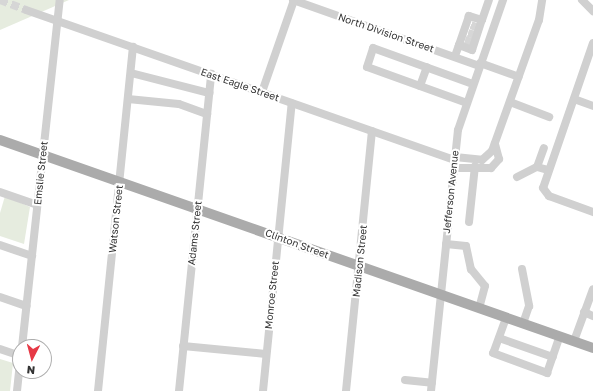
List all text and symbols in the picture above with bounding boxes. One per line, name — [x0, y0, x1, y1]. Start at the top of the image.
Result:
street label: North Division Street — [337, 11, 435, 55]
street label: East Eagle Street — [199, 66, 281, 104]
street label: Emslie Street — [32, 141, 50, 205]
street label: Jefferson Avenue — [441, 150, 461, 234]
street label: Watson Street — [106, 184, 126, 254]
street label: Adams Street — [186, 200, 204, 266]
street label: Madison Street — [350, 224, 370, 298]
street label: Clinton Street — [263, 227, 331, 261]
street label: Monroe Street — [262, 260, 282, 330]
north arrow — [12, 339, 52, 379]
text: N — [26, 364, 36, 377]

